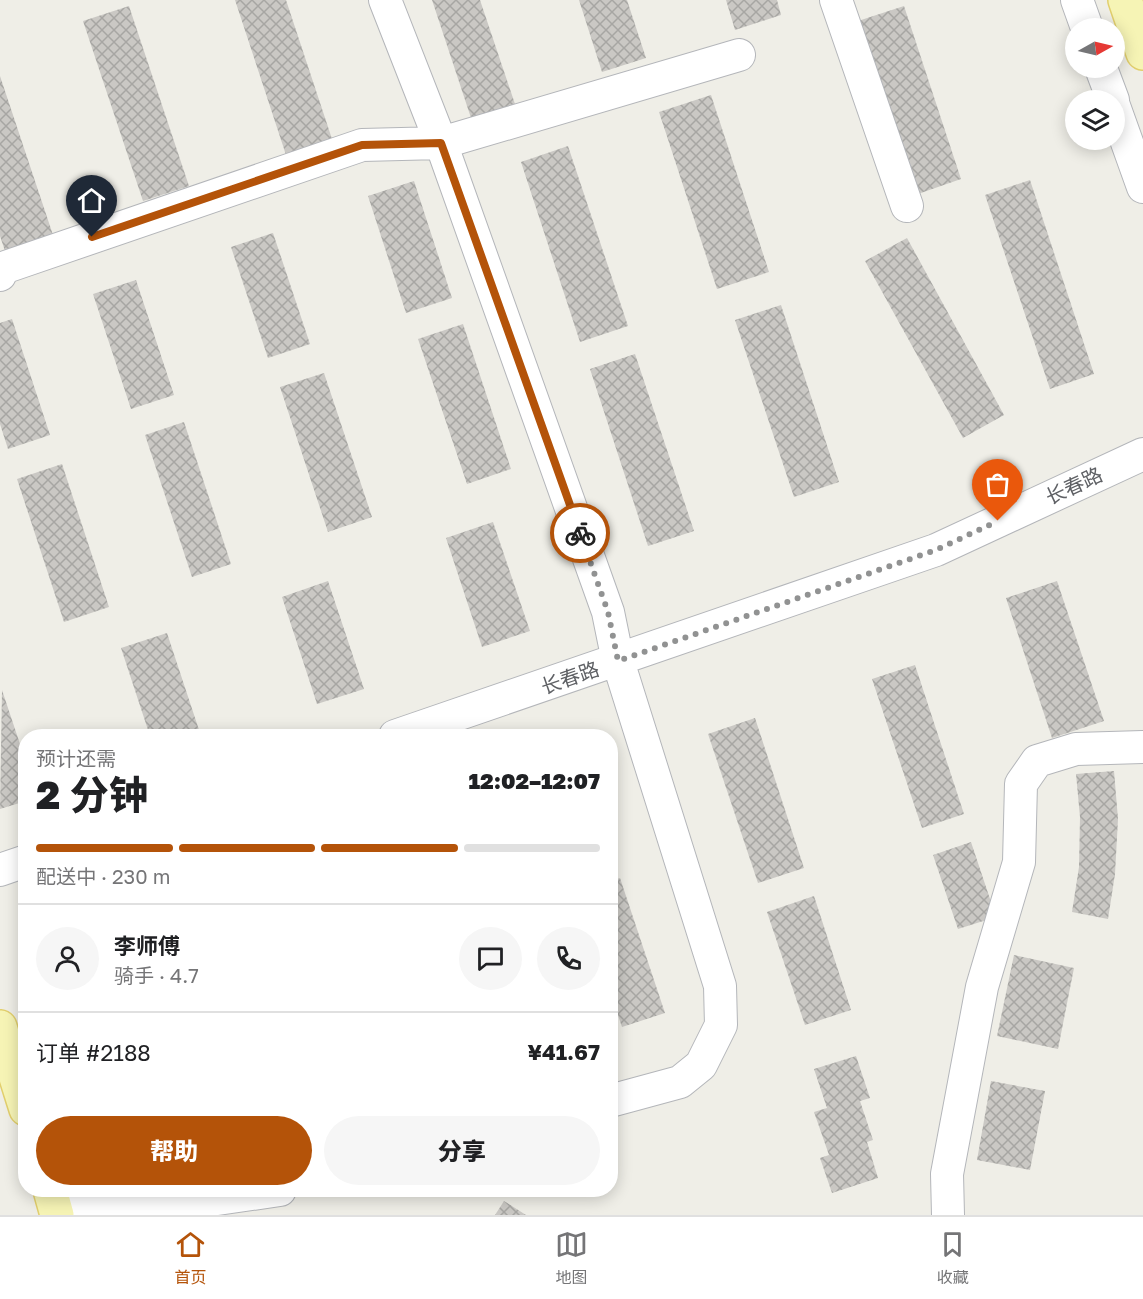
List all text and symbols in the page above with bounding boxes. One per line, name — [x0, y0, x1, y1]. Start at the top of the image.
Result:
north arrow — [1065, 18, 1125, 78]
map controls — [1065, 18, 1125, 150]
button: layers — [1065, 90, 1125, 150]
pin — [66, 175, 117, 237]
icon: home — [75, 184, 108, 217]
pin — [972, 459, 1023, 521]
street label: 长春路 — [1041, 462, 1106, 509]
icon: bag — [981, 468, 1014, 501]
courier — [550, 503, 610, 563]
icon: bike — [564, 517, 597, 550]
street label: 长春路 — [537, 656, 602, 698]
text: 预计还需 — [36, 746, 116, 770]
text: 12:02–12:07 — [468, 767, 600, 794]
text: 2 分钟 — [36, 771, 148, 818]
text: 配送中 · 230 m — [36, 864, 170, 888]
button: person — [36, 927, 99, 990]
button: chat — [459, 927, 522, 990]
button: phone — [537, 927, 600, 990]
text: 李师傅 — [114, 932, 180, 959]
text: 骑手 · 4.7 — [114, 963, 199, 987]
text: ¥41.67 — [527, 1038, 600, 1065]
text: 订单 #2188 — [36, 1039, 151, 1066]
button: 帮助 — [36, 1116, 312, 1185]
button: 分享 — [324, 1116, 600, 1185]
tab: 首页 — [174, 1228, 207, 1288]
tab: 地图 — [555, 1228, 588, 1288]
tab: 收藏 — [936, 1228, 969, 1288]

